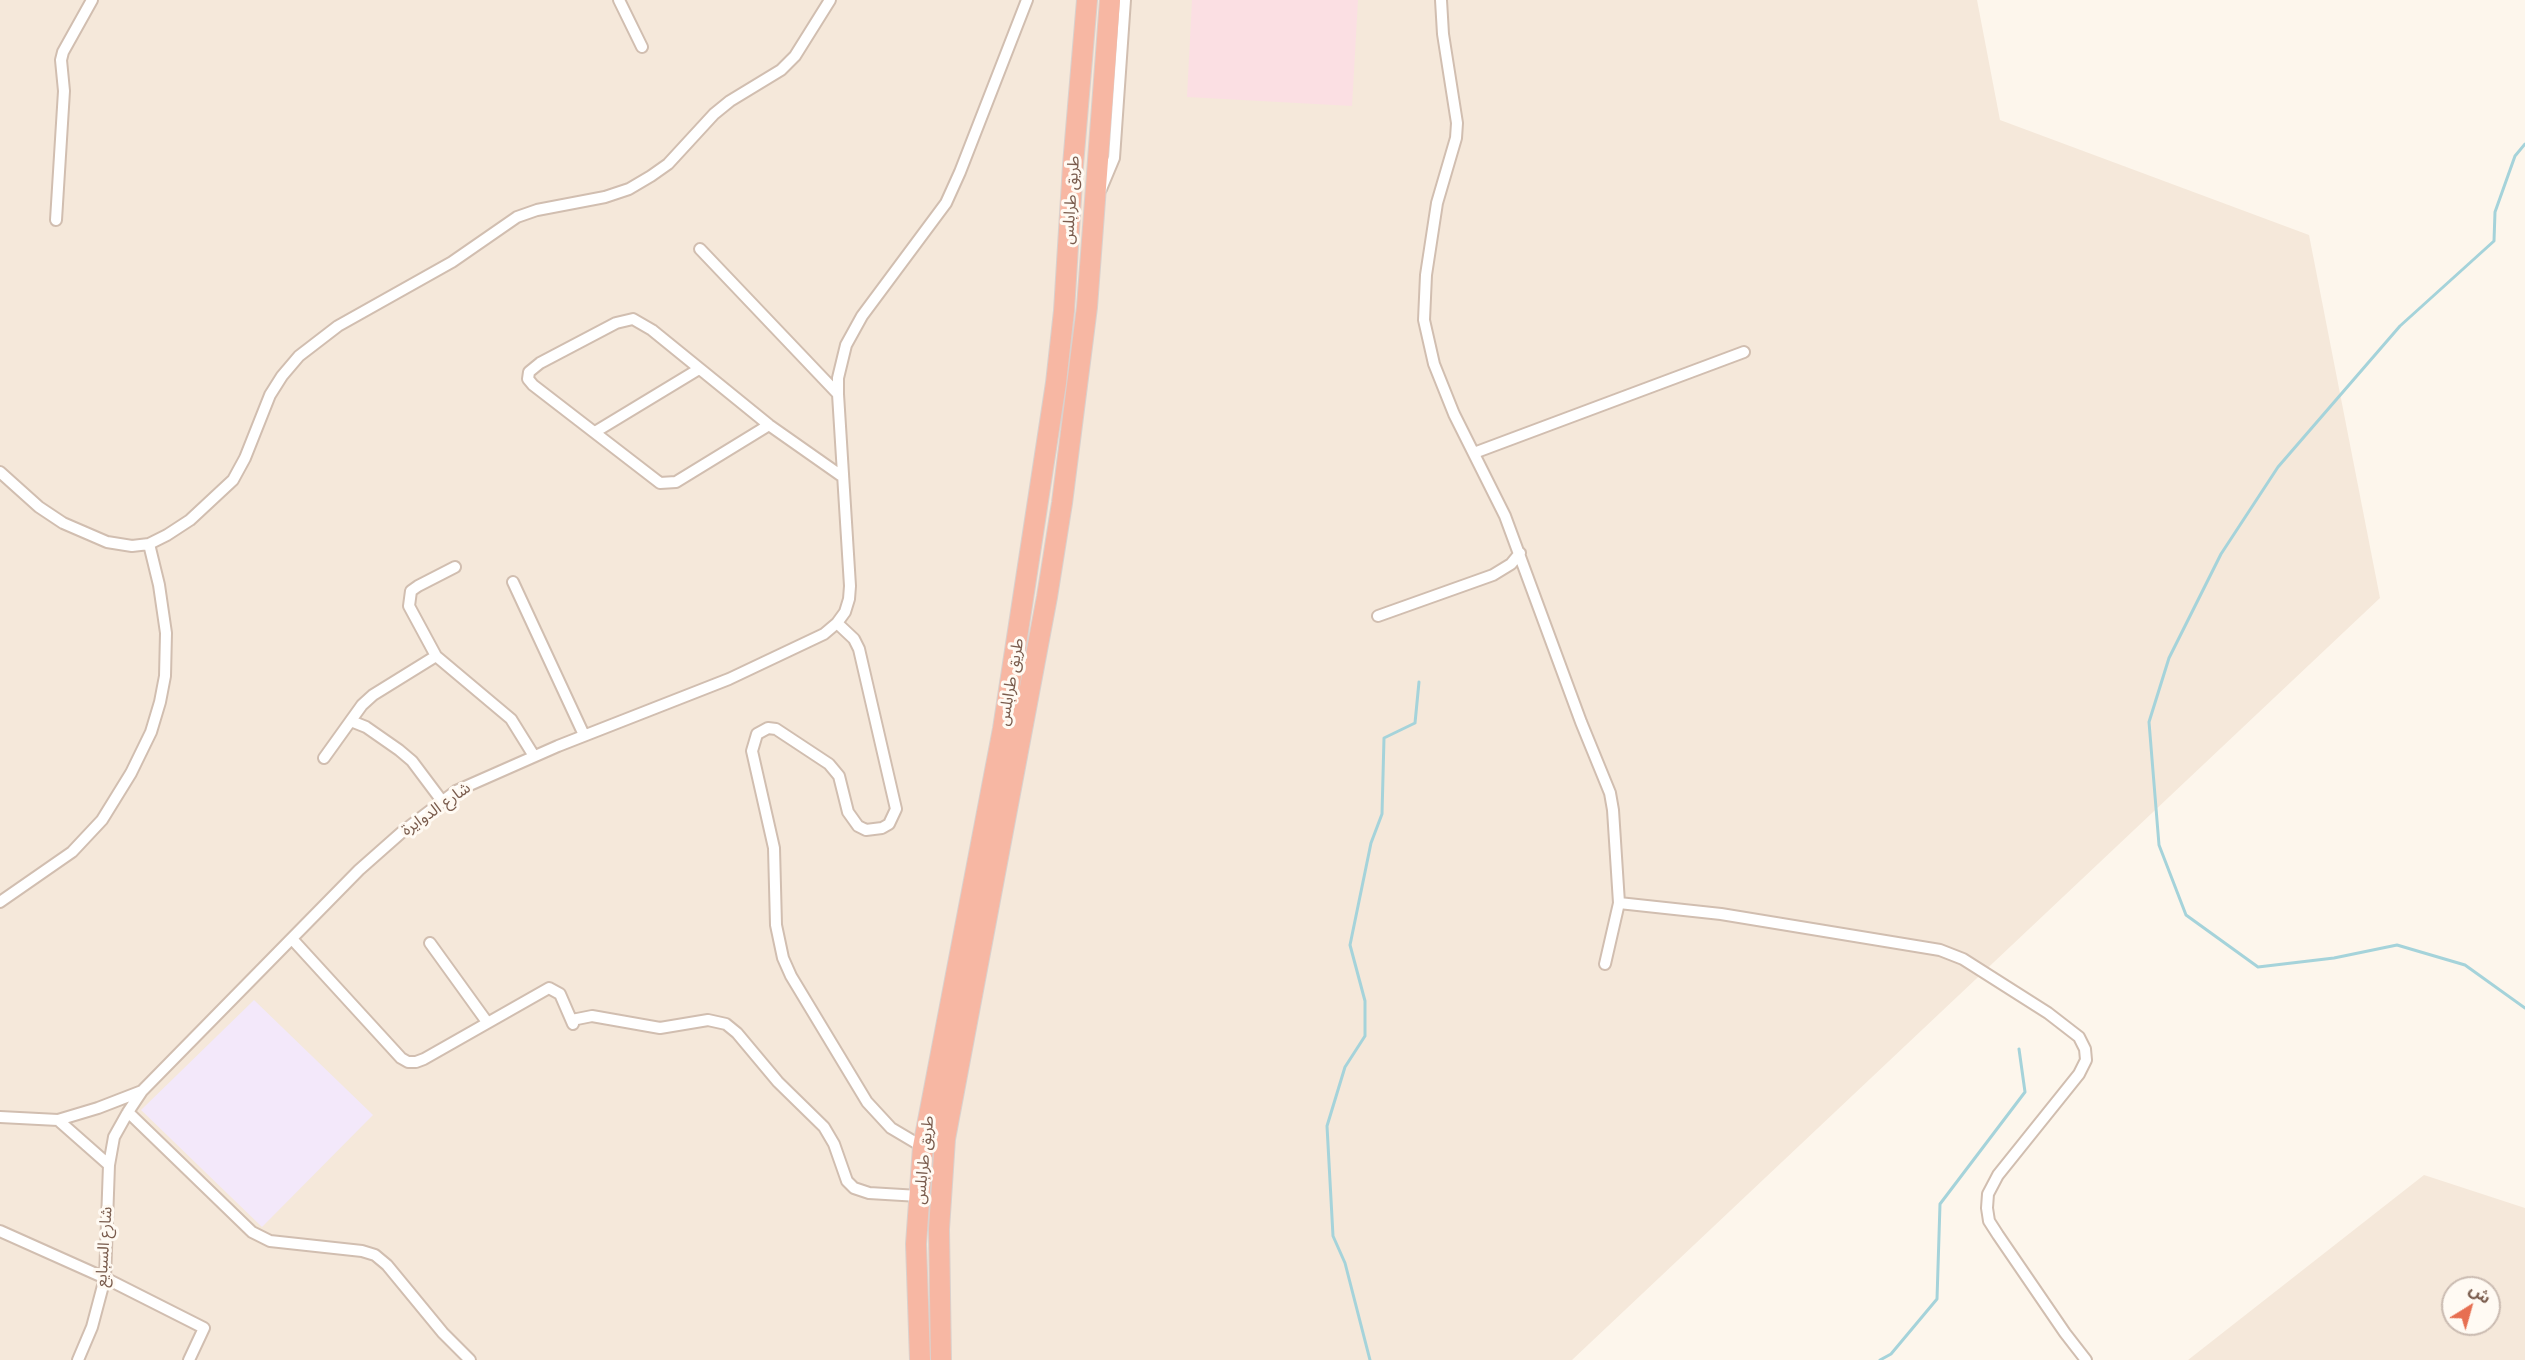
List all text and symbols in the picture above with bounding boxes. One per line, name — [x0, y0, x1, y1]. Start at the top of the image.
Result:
street label: طريق طرابلس — [1058, 155, 1084, 245]
street label: طريق طرابلس — [994, 637, 1028, 727]
street label: شارع الدوايرة — [398, 778, 474, 840]
street label: طريق طرابلس — [910, 1115, 938, 1205]
street label: شارع السبايع — [92, 1206, 116, 1288]
north arrow — [2441, 1276, 2501, 1336]
text: ش — [2466, 1279, 2495, 1308]

